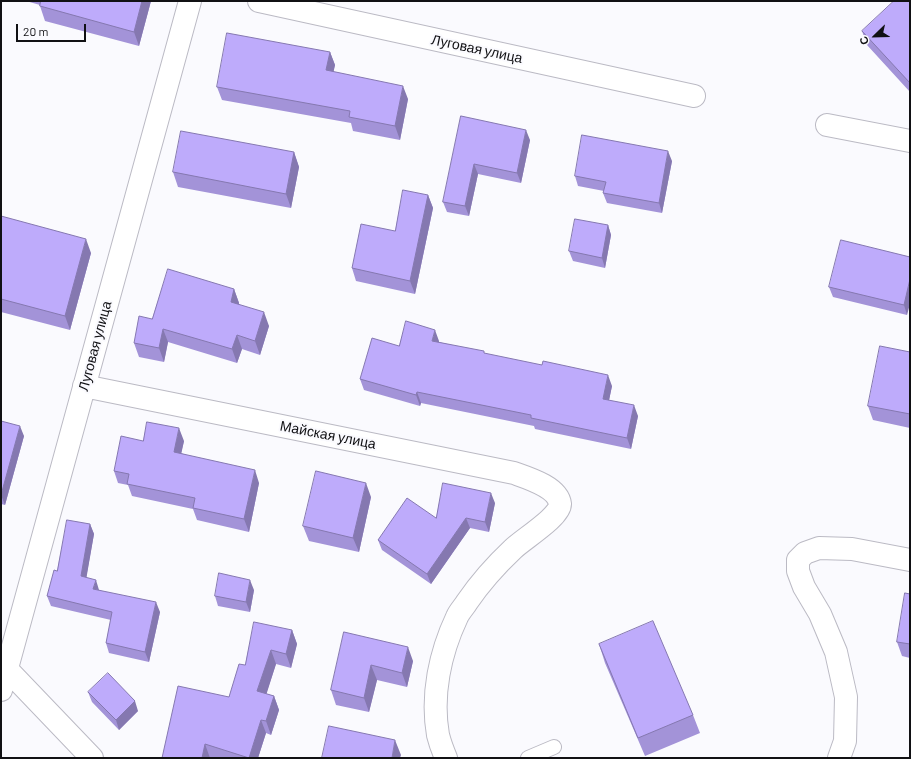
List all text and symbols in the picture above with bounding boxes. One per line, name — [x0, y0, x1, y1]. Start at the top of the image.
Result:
scale bar — [18, 16, 88, 42]
north arrow — [855, 16, 895, 56]
text: 20 m — [23, 24, 49, 38]
street label: Луговая улица — [430, 31, 524, 67]
text: С — [856, 35, 871, 47]
street label: Луговая улица — [75, 299, 115, 393]
street label: Майская улица — [279, 417, 377, 453]

